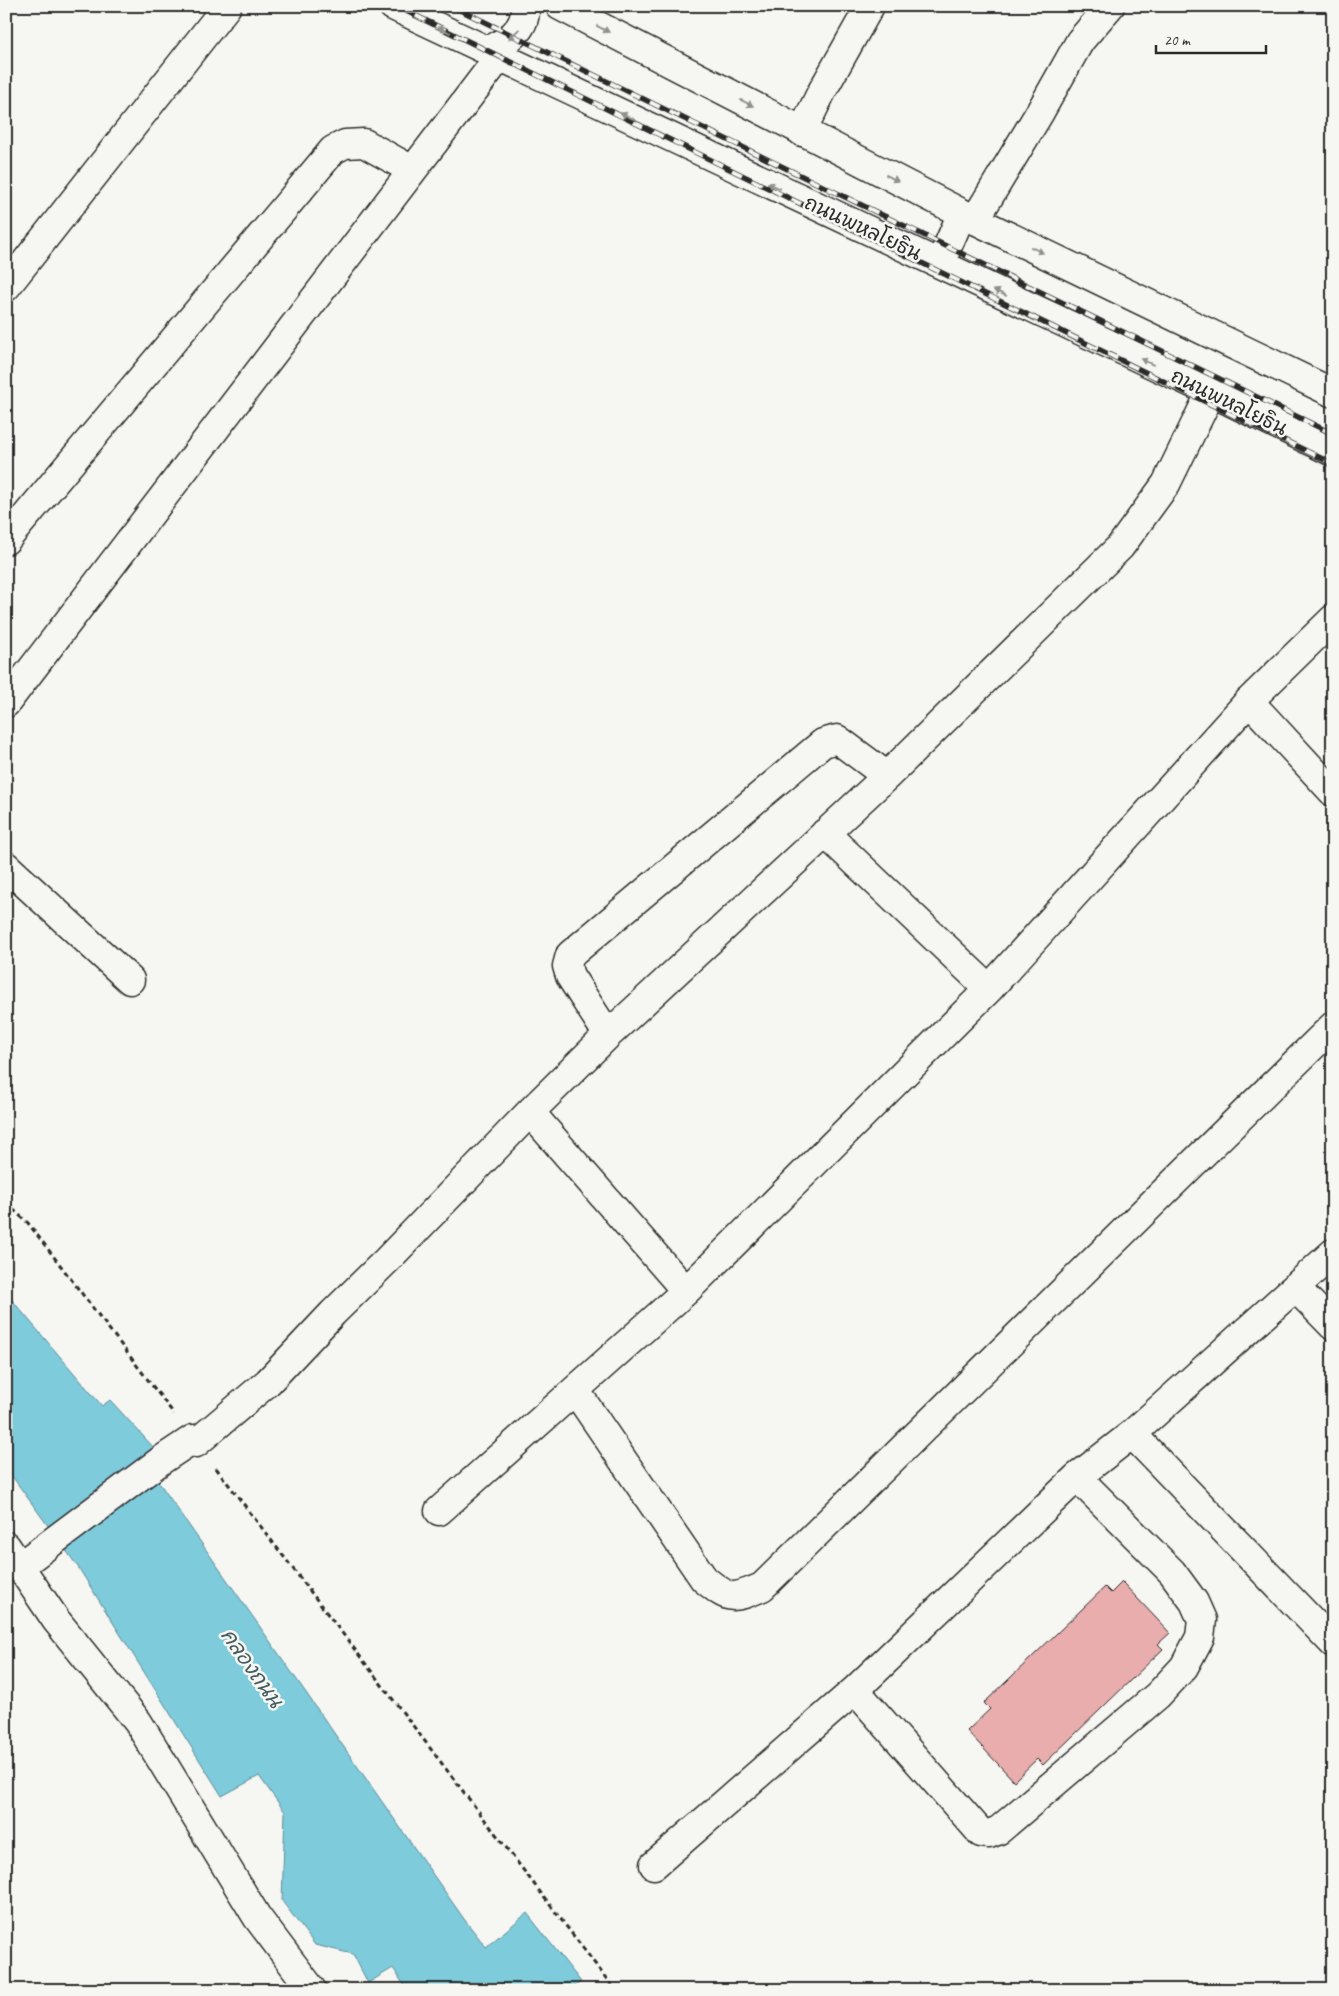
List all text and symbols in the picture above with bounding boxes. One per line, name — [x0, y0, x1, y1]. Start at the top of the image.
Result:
scale bar — [1156, 22, 1266, 54]
one-way arrow — [596, 25, 610, 33]
one-way arrow — [437, 26, 451, 34]
one-way arrow — [509, 28, 521, 40]
text: 20 m — [1164, 31, 1191, 50]
one-way arrow — [741, 99, 754, 108]
one-way arrow — [620, 112, 634, 120]
one-way arrow — [885, 174, 899, 182]
one-way arrow — [767, 182, 781, 190]
street label: ถนนพหลโยธิน — [801, 189, 926, 266]
one-way arrow — [1030, 247, 1044, 255]
one-way arrow — [993, 288, 1007, 296]
one-way arrow — [1140, 358, 1154, 366]
street label: ถนนพหลโยธิน — [1167, 362, 1292, 441]
water label: คลองถนน — [215, 1623, 289, 1713]

